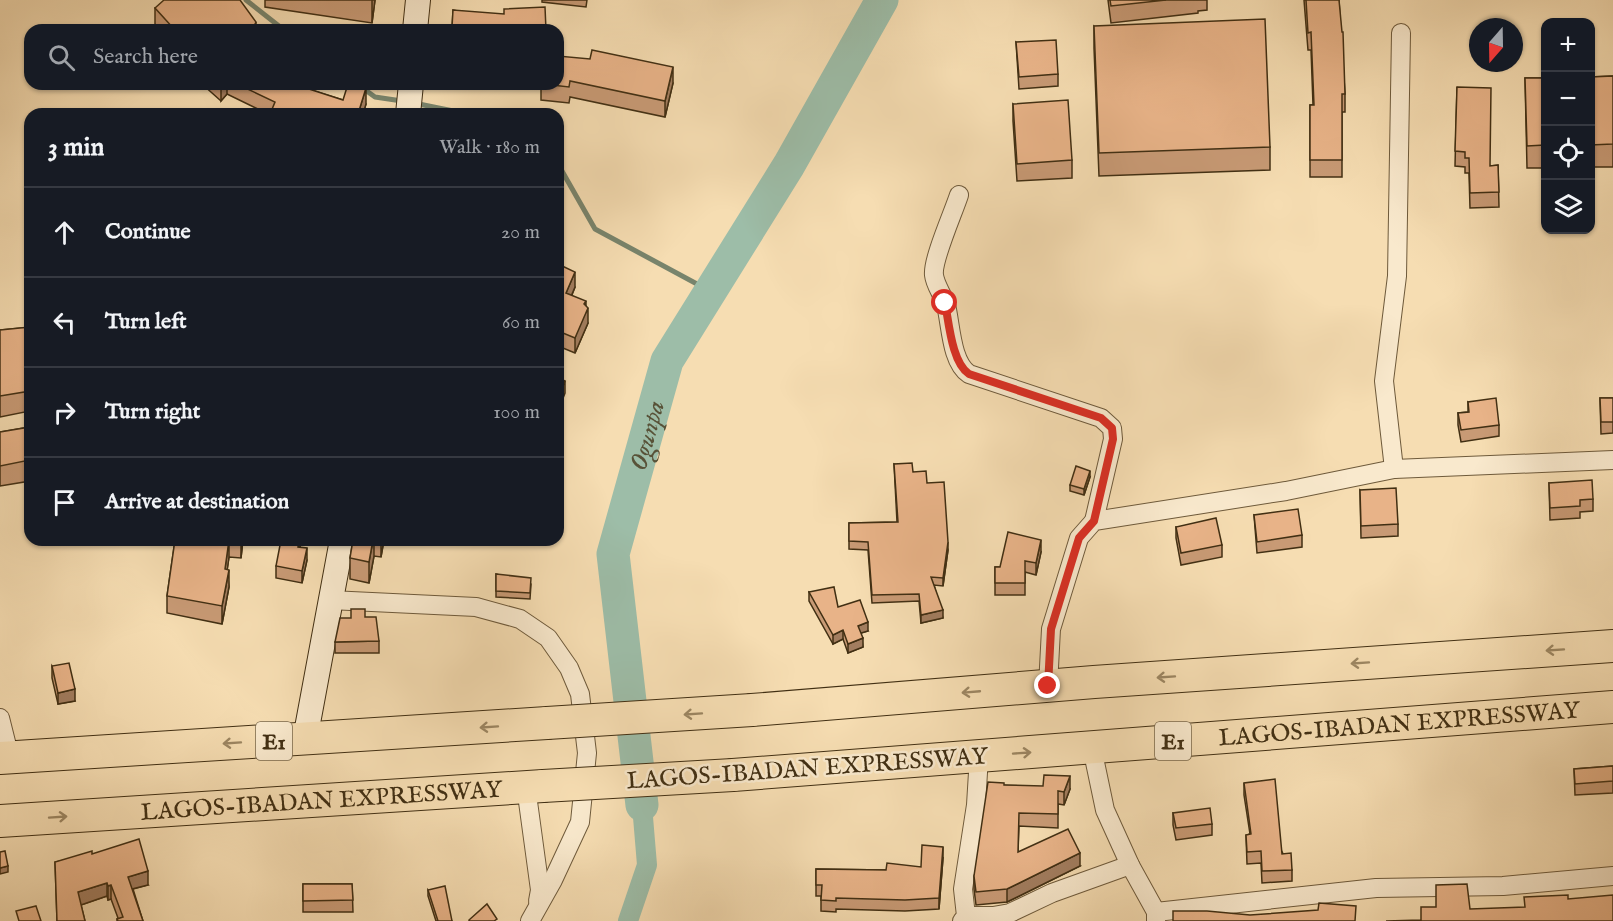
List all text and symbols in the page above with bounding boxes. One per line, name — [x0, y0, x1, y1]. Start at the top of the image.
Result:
north arrow — [1469, 18, 1523, 72]
map controls — [1541, 18, 1595, 234]
button: + — [1541, 18, 1595, 72]
search box — [24, 24, 564, 90]
icon: search — [45, 41, 78, 74]
text: Search here — [93, 43, 198, 71]
button: − — [1541, 72, 1595, 126]
button: locate — [1541, 126, 1595, 180]
text: 3 min — [48, 131, 104, 164]
text: Walk · 180 m — [439, 135, 540, 160]
button: layers — [1541, 180, 1595, 234]
icon: ahead — [48, 216, 81, 249]
text: Continue — [105, 218, 191, 246]
text: 20 m — [501, 220, 540, 245]
route start — [931, 289, 957, 315]
icon: left — [48, 306, 81, 339]
text: Turn left — [105, 308, 187, 336]
text: 60 m — [502, 310, 540, 335]
icon: right — [48, 396, 81, 429]
water label: Ogunpa — [622, 397, 673, 474]
text: Turn right — [105, 398, 200, 426]
text: 100 m — [493, 400, 540, 425]
icon: arrive — [48, 486, 81, 519]
text: Arrive at destination — [105, 488, 289, 516]
one-way arrow — [1545, 644, 1565, 655]
one-way arrow — [1351, 658, 1371, 669]
route end — [1034, 672, 1060, 698]
one-way arrow — [1156, 672, 1176, 683]
one-way arrow — [962, 687, 982, 698]
street label: LAGOS-IBADAN EXPRESSWAY — [1217, 695, 1583, 754]
one-way arrow — [684, 709, 704, 720]
road number: E1 — [256, 722, 292, 760]
one-way arrow — [480, 722, 500, 733]
road number: E1 — [1155, 722, 1191, 760]
one-way arrow — [222, 738, 242, 749]
street label: LAGOS-IBADAN EXPRESSWAY — [625, 741, 990, 798]
one-way arrow — [1011, 747, 1031, 758]
street label: LAGOS-IBADAN EXPRESSWAY — [140, 775, 505, 829]
one-way arrow — [48, 812, 68, 823]

